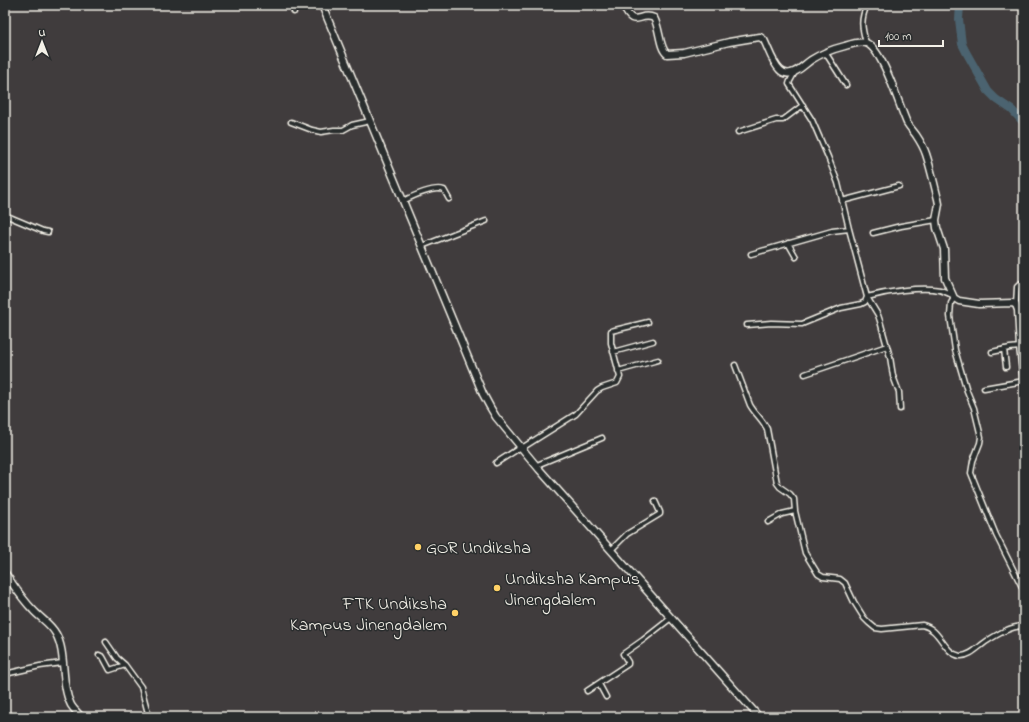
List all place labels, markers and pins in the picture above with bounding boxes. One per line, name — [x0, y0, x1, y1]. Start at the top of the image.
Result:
place label: GOR Undiksha — [426, 536, 531, 562]
marker: GOR Undiksha — [413, 542, 423, 552]
place label: Undiksha Kampus Jinengdalem — [505, 567, 640, 615]
marker: Undiksha Kampus Jinengdalem — [492, 583, 502, 593]
place label: FTK Undiksha Kampus Jinengdalem — [290, 592, 447, 640]
marker: FTK Undiksha Kampus Jinengdalem — [450, 608, 460, 618]

